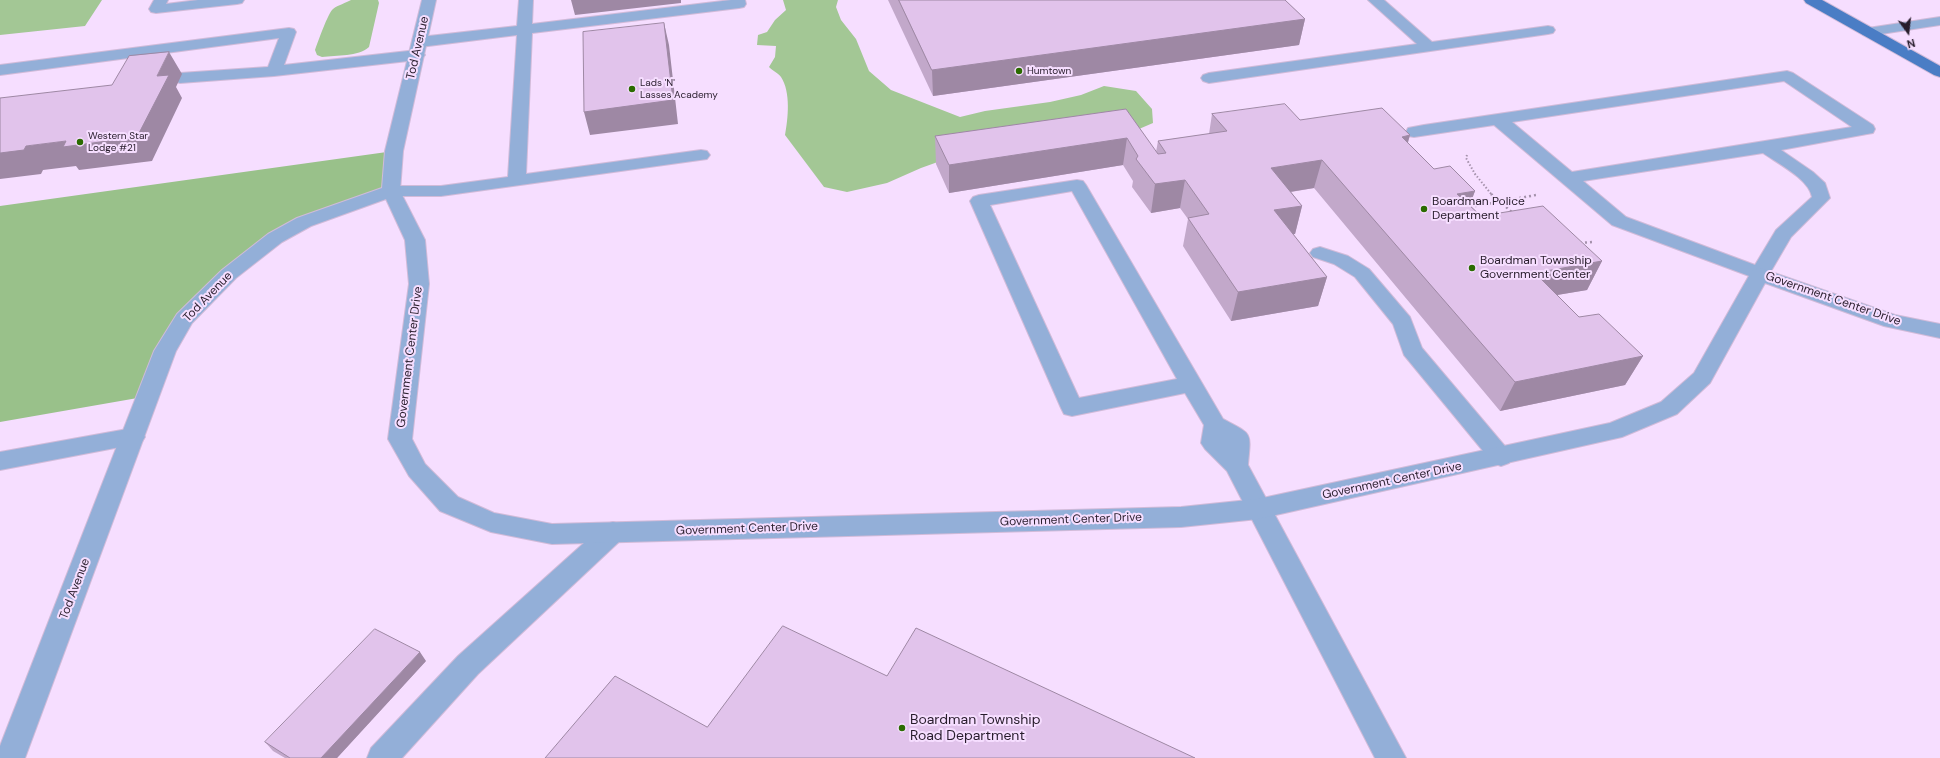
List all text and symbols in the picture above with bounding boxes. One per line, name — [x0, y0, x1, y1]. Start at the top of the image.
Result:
north arrow — [1888, 12, 1928, 52]
street label: Tod Avenue — [404, 15, 432, 81]
text: N — [1905, 36, 1917, 51]
place label: Humtown — [1027, 65, 1071, 77]
marker: Humtown — [1014, 66, 1024, 76]
place label: Lads 'N' Lasses Academy — [640, 77, 718, 100]
marker: Lads 'N' Lasses Academy — [627, 84, 637, 94]
place label: Western Star Lodge #21 — [88, 130, 148, 154]
marker: Western Star Lodge #21 — [75, 137, 85, 147]
place label: Boardman Police Department — [1432, 195, 1525, 223]
marker: Boardman Police Department — [1419, 204, 1429, 214]
place label: Boardman Township Government Center — [1480, 254, 1592, 282]
marker: Boardman Township Government Center — [1467, 263, 1477, 273]
street label: Tod Avenue — [181, 269, 235, 325]
street label: Government Center Drive — [1763, 269, 1903, 329]
street label: Government Center Drive — [394, 286, 426, 428]
street label: Government Center Drive — [1321, 459, 1463, 503]
street label: Government Center Drive — [1000, 510, 1142, 530]
street label: Government Center Drive — [676, 519, 818, 539]
street label: Tod Avenue — [57, 556, 93, 622]
place label: Boardman Township Road Department — [910, 712, 1040, 744]
marker: Boardman Township Road Department — [897, 723, 907, 733]

